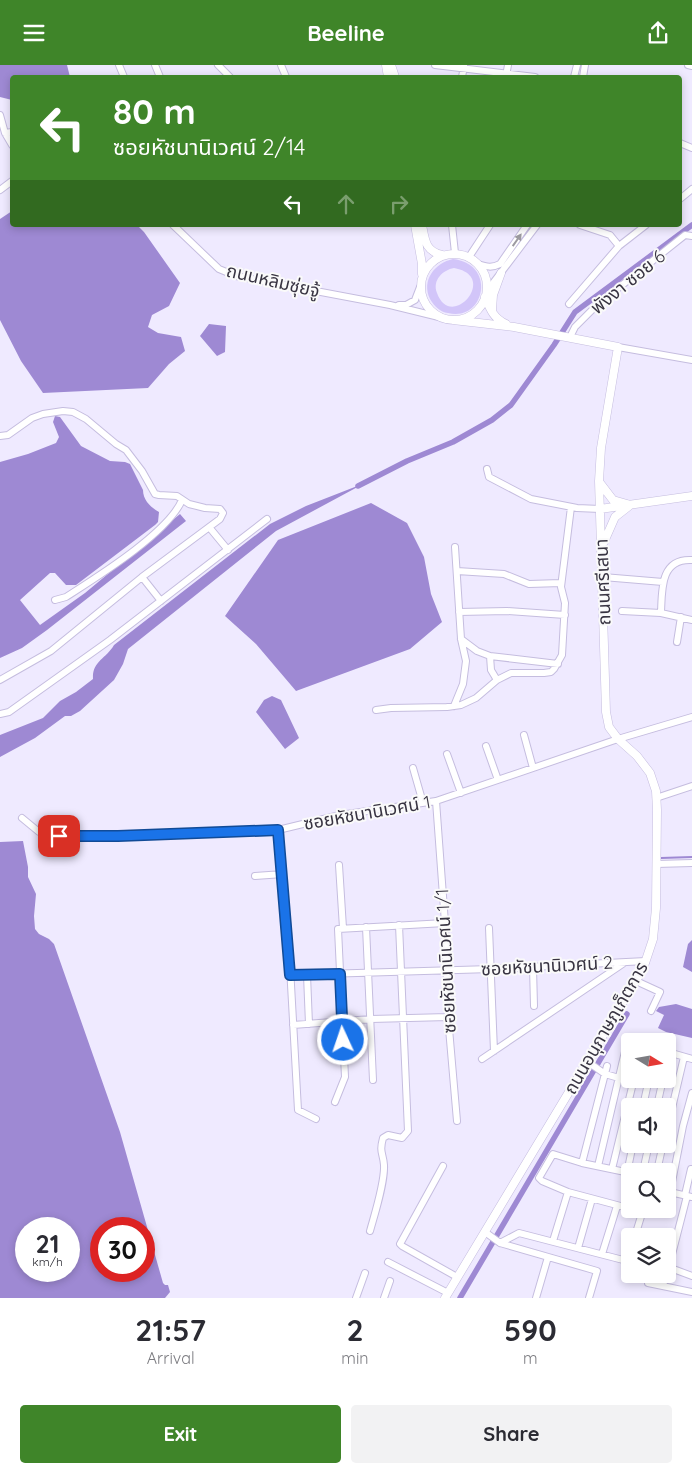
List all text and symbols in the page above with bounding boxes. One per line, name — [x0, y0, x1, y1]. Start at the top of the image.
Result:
icon: menu — [20, 19, 48, 47]
text: Beeline — [307, 19, 385, 47]
icon: share — [644, 19, 672, 47]
text: 80 m — [113, 89, 196, 133]
icon: left — [30, 95, 95, 160]
text: ซอยหัชนานิเวศน์ 2/14 — [113, 133, 305, 161]
icon: left — [279, 190, 307, 218]
icon: ahead — [332, 190, 360, 218]
icon: right — [385, 190, 413, 218]
one-way arrow — [512, 233, 522, 246]
street label: พังงา ซอย 6 — [586, 244, 670, 319]
street label: ถนนหลิมซุ่ยจู้ — [224, 259, 322, 303]
street label: ถนนศรีเสนา — [589, 538, 616, 626]
street label: ซอยหัชนานิเวศน์ 1 — [302, 790, 432, 835]
pin — [38, 815, 80, 857]
icon: arrive — [45, 822, 73, 850]
street label: ซอยหัชนานิเวศน์ 1/1 — [430, 888, 461, 1034]
street label: ซอยหัชนานิเวศน์ 2 — [480, 951, 614, 980]
street label: ถนนอนุภาษภูเก็ตการ — [558, 957, 654, 1099]
position arrow — [316, 1013, 368, 1065]
north arrow — [621, 1033, 676, 1087]
map controls — [621, 1033, 676, 1283]
button: sound — [621, 1098, 676, 1153]
button: search — [621, 1163, 676, 1218]
speed limit sign: 30 — [90, 1217, 155, 1282]
text: 21 — [36, 1228, 59, 1259]
button: layers — [621, 1228, 676, 1283]
text: km/h — [32, 1254, 63, 1269]
text: 21:57 — [135, 1311, 206, 1349]
text: 2 — [346, 1311, 363, 1349]
text: 590 — [504, 1311, 557, 1349]
text: Arrival — [147, 1348, 195, 1368]
text: min — [341, 1348, 369, 1368]
text: m — [523, 1348, 538, 1368]
button: Exit — [20, 1405, 341, 1463]
button: Share — [351, 1405, 672, 1463]

